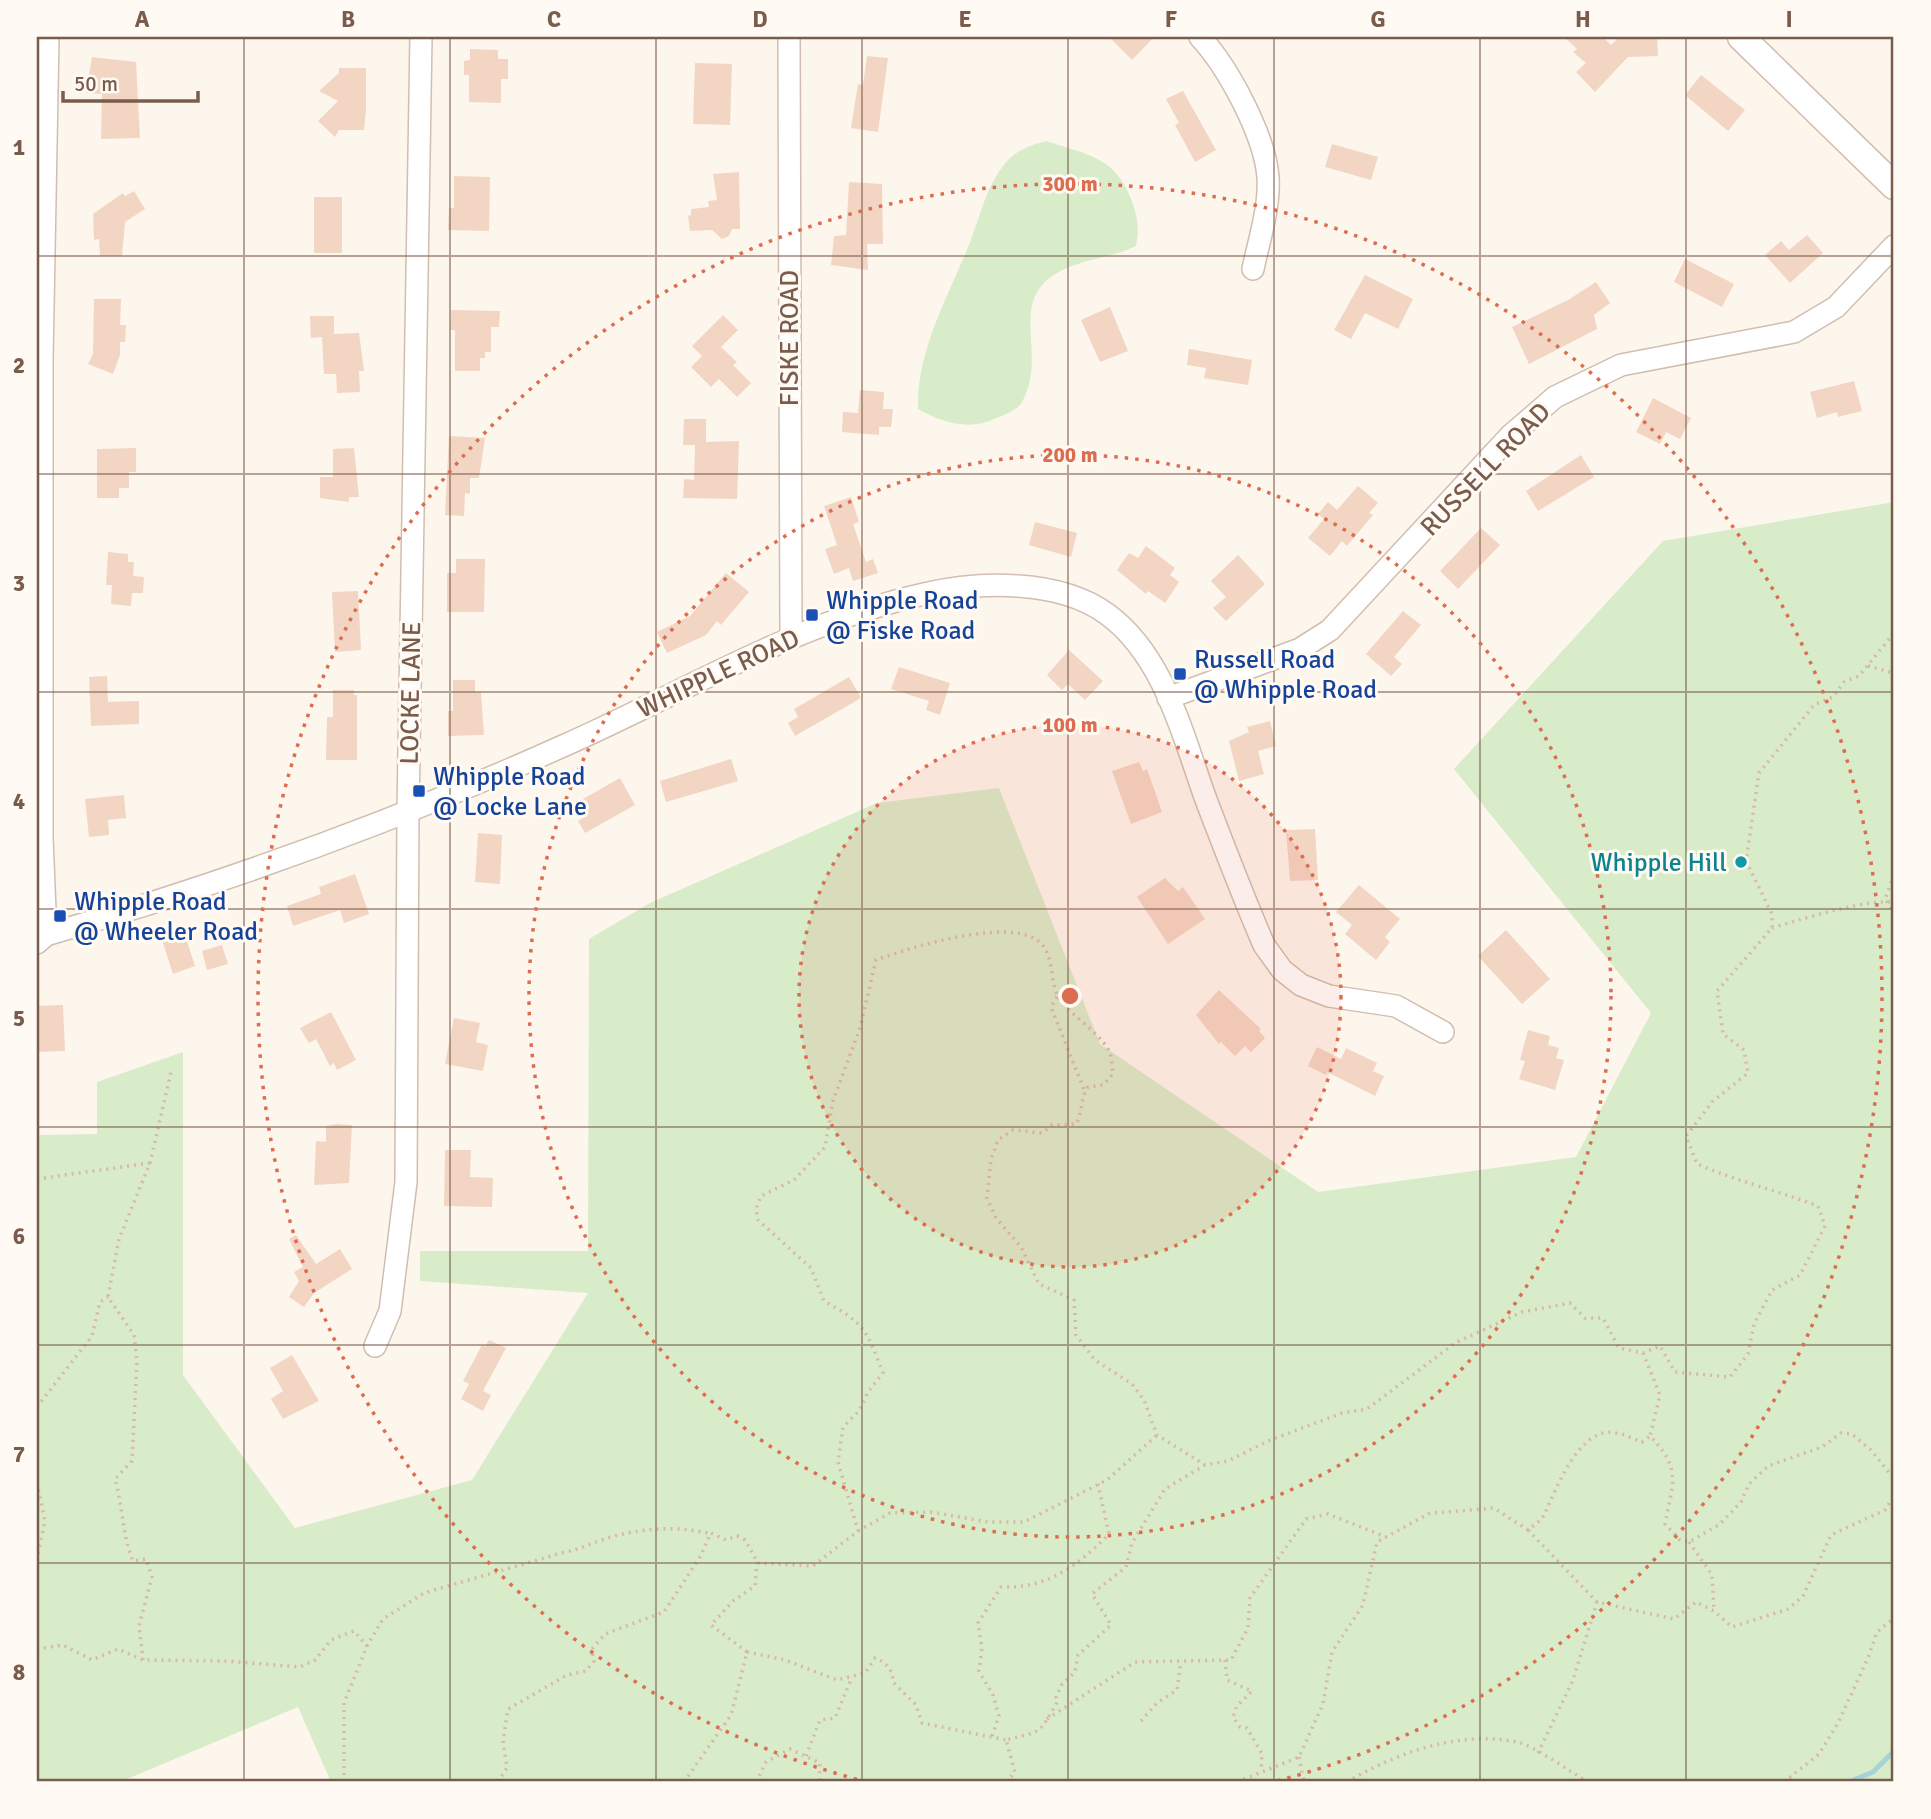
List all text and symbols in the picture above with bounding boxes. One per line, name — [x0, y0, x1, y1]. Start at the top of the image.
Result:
text: A — [135, 5, 150, 34]
text: B — [341, 5, 355, 34]
text: C — [547, 5, 561, 34]
text: D — [752, 5, 768, 34]
text: E — [958, 5, 972, 34]
text: F — [1165, 5, 1177, 34]
text: G — [1370, 5, 1386, 34]
text: H — [1575, 5, 1591, 34]
text: I — [1785, 5, 1793, 34]
scale bar — [63, 60, 198, 104]
text: 50 m — [74, 71, 118, 97]
text: 1 — [13, 133, 25, 162]
text: 300 m — [1042, 171, 1098, 197]
street label: FISKE ROAD — [774, 270, 806, 406]
text: 2 — [13, 351, 25, 380]
street label: RUSSELL ROAD — [1414, 396, 1557, 543]
text: 200 m — [1042, 442, 1098, 468]
text: 3 — [13, 569, 25, 598]
place label: Whipple Road @ Fiske Road — [826, 585, 979, 647]
marker: Whipple Road @ Fiske Road — [804, 607, 820, 623]
street label: LOCKE LANE — [394, 621, 428, 765]
street label: WHIPPLE ROAD — [632, 622, 805, 725]
place label: Russell Road @ Whipple Road — [1194, 644, 1377, 706]
marker: Russell Road @ Whipple Road — [1172, 666, 1188, 682]
text: 100 m — [1042, 712, 1098, 738]
place label: Whipple Road @ Locke Lane — [433, 761, 587, 823]
marker: Whipple Road @ Locke Lane — [411, 783, 427, 799]
text: 4 — [13, 787, 25, 816]
place label: Whipple Hill — [1590, 847, 1727, 879]
marker: Whipple Hill — [1733, 854, 1749, 870]
place label: Whipple Road @ Wheeler Road — [74, 886, 258, 948]
marker: Whipple Road @ Wheeler Road — [52, 908, 68, 924]
centre of rings — [1058, 984, 1082, 1008]
text: 5 — [13, 1004, 25, 1033]
text: 6 — [13, 1222, 25, 1251]
text: 7 — [13, 1440, 25, 1469]
text: 8 — [13, 1658, 25, 1687]

